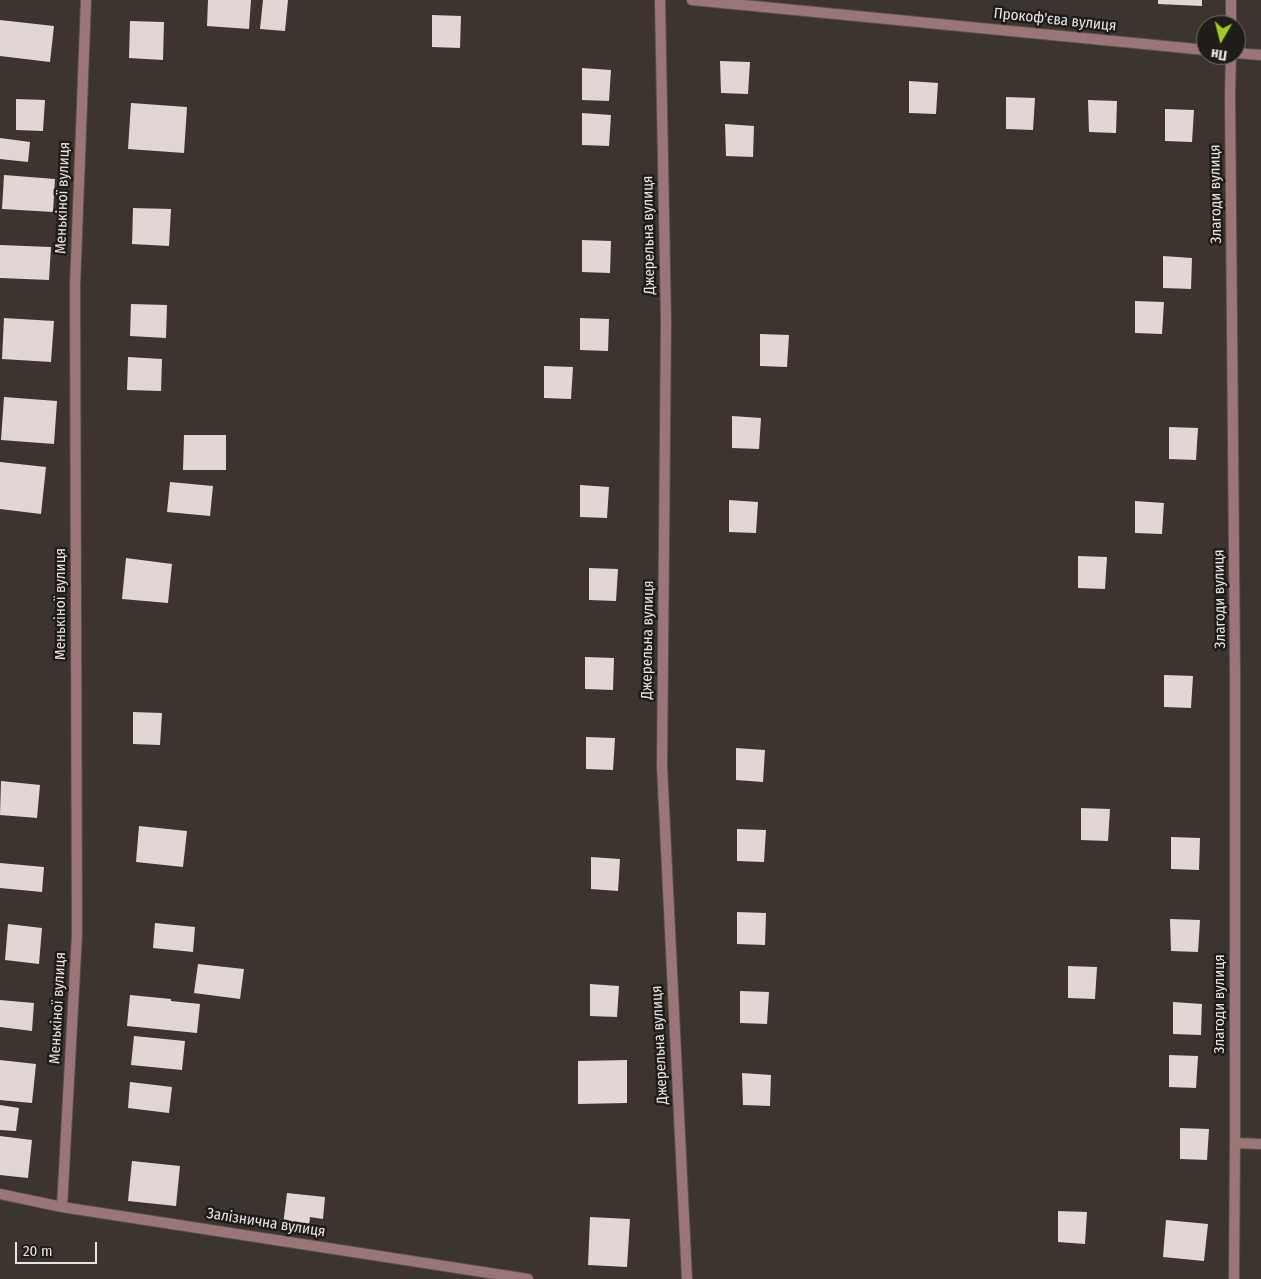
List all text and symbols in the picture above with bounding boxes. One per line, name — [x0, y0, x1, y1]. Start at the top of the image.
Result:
street label: Прокоф'єва вулиця — [993, 5, 1117, 35]
north arrow — [1196, 15, 1246, 65]
text: Пн — [1210, 45, 1228, 64]
street label: Менькіної вулиця — [52, 142, 74, 254]
street label: Злагоди вулиця — [1206, 144, 1226, 244]
street label: Джерельна вулиця — [639, 175, 659, 295]
street label: Менькіної вулиця — [52, 548, 70, 660]
street label: Злагоди вулиця — [1210, 549, 1230, 649]
street label: Джерельна вулиця — [638, 580, 658, 700]
street label: Менькіної вулиця — [46, 952, 70, 1064]
street label: Злагоди вулиця — [1211, 954, 1229, 1054]
street label: Джерельна вулиця — [648, 985, 672, 1105]
street label: Залізнична вулиця — [205, 1205, 327, 1241]
scale bar — [18, 1232, 100, 1264]
text: 20 m — [23, 1242, 53, 1260]

